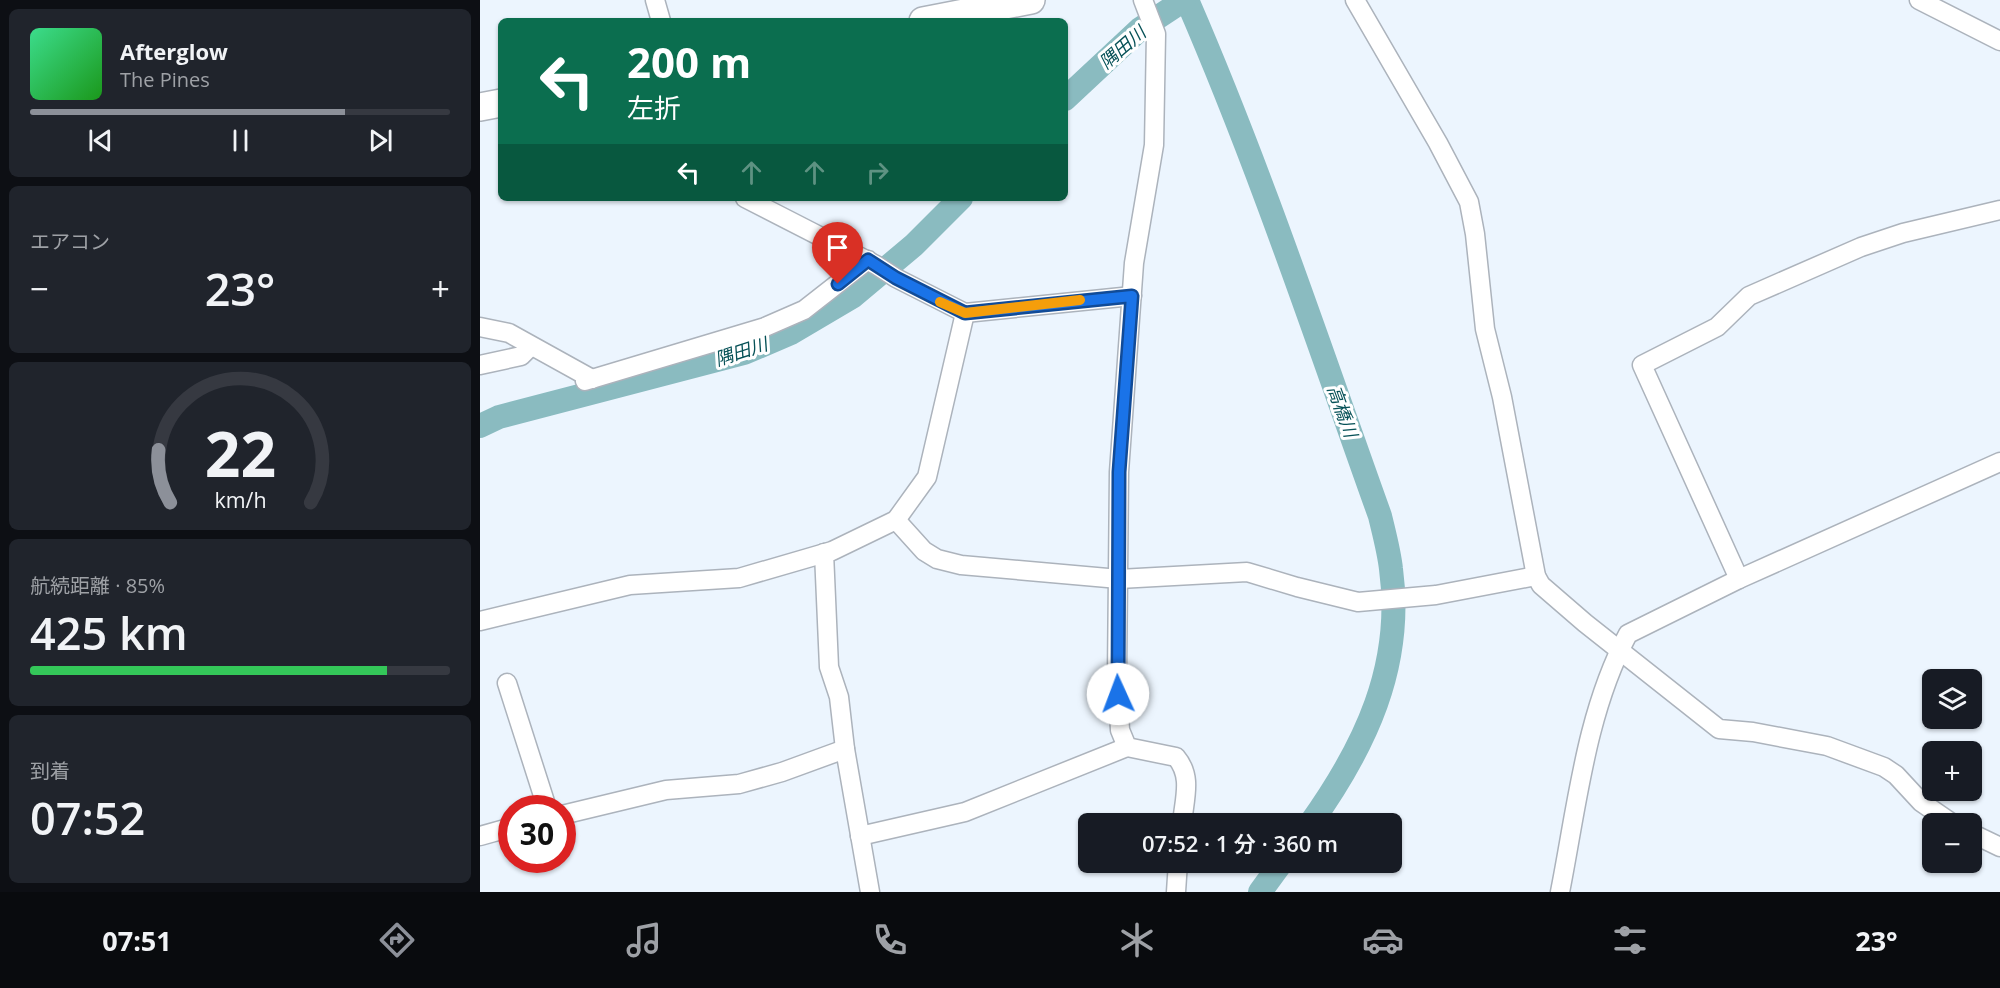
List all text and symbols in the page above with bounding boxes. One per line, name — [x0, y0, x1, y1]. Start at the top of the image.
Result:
water label: 隅田川 — [1094, 19, 1152, 74]
text: 200 m — [627, 33, 751, 90]
text: Afterglow — [120, 36, 228, 66]
icon: left — [528, 42, 606, 120]
text: The Pines — [120, 66, 210, 93]
text: 左折 — [627, 89, 681, 126]
icon: previous — [84, 124, 117, 157]
icon: pause — [224, 124, 257, 157]
icon: next — [364, 124, 397, 157]
icon: left — [672, 156, 705, 189]
icon: ahead — [735, 156, 768, 189]
icon: ahead — [798, 156, 831, 189]
icon: right — [861, 156, 894, 189]
pin — [812, 222, 863, 284]
text: エアコン — [30, 228, 110, 255]
icon: arrive — [821, 231, 854, 264]
text: 23° — [205, 258, 275, 319]
text: − — [30, 266, 49, 311]
text: + — [431, 266, 450, 311]
water label: 隅田川 — [712, 331, 772, 371]
water label: 高橋川 — [1322, 382, 1364, 442]
text: 22 — [204, 410, 276, 495]
text: km/h — [214, 485, 266, 514]
text: 航続距離 · 85% — [30, 572, 165, 599]
text: 425 km — [30, 602, 188, 663]
position arrow — [1086, 662, 1150, 726]
map controls — [1922, 669, 1982, 873]
button: layers — [1922, 669, 1982, 729]
button: + — [1922, 741, 1982, 801]
text: 到着 — [30, 757, 70, 784]
text: 07:52 — [30, 787, 145, 848]
speed limit sign: 30 — [498, 795, 576, 873]
button: − — [1922, 813, 1982, 873]
text: 07:52 · 1 分 · 360 m — [1142, 828, 1338, 858]
icon: directions — [376, 919, 418, 961]
icon: music — [623, 919, 665, 961]
icon: phone — [869, 919, 911, 961]
icon: climate — [1116, 919, 1158, 961]
icon: car — [1362, 919, 1404, 961]
icon: filters — [1609, 919, 1651, 961]
text: 07:51 — [102, 922, 172, 959]
text: 23° — [1855, 922, 1898, 959]

